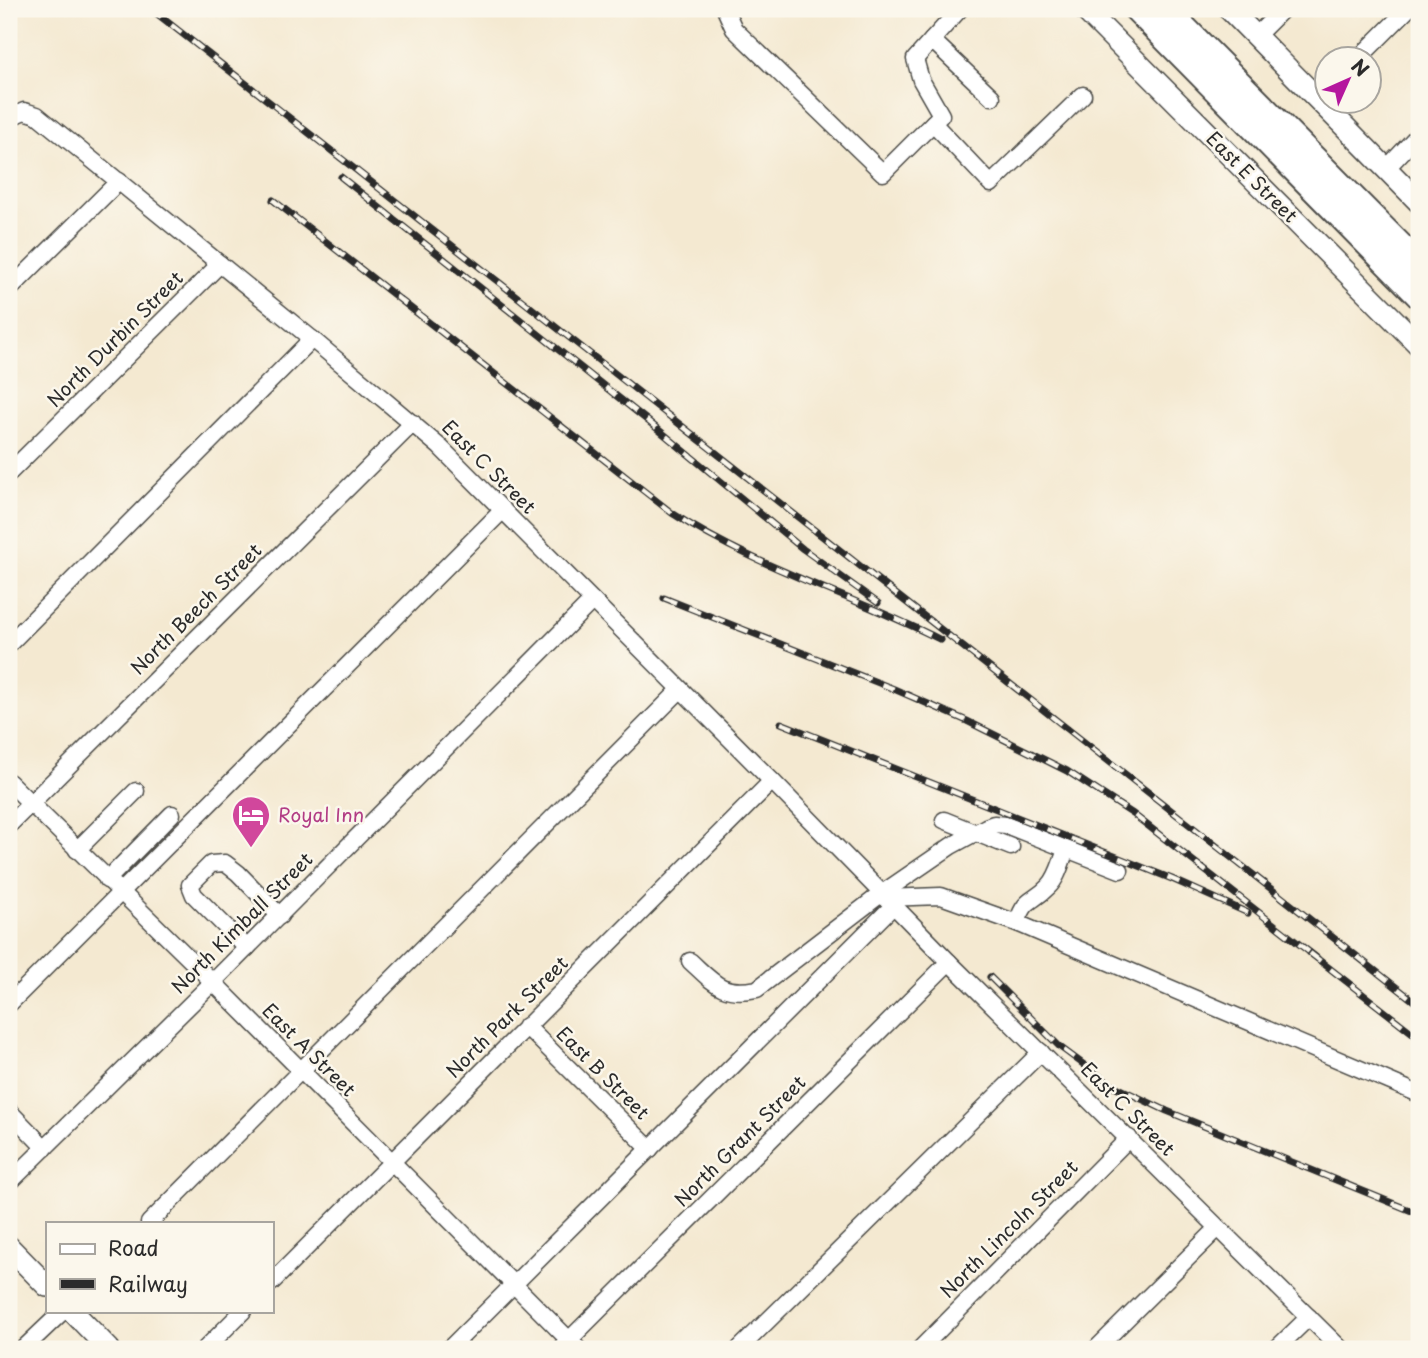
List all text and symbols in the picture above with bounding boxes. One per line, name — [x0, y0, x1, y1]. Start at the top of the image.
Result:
north arrow — [1312, 46, 1382, 116]
text: N — [1346, 52, 1376, 82]
street label: East E Street — [1201, 124, 1305, 228]
street label: North Durbin Street — [40, 264, 189, 413]
street label: East C Street — [436, 413, 543, 520]
street label: North Beech Street — [123, 536, 267, 680]
hotel icon: Royal Inn — [230, 794, 272, 849]
place label: Royal Inn — [278, 800, 364, 828]
street label: North Kimball Street — [164, 845, 319, 999]
street label: North Park Street — [439, 949, 574, 1084]
street label: East A Street — [257, 996, 363, 1102]
street label: East B Street — [551, 1019, 657, 1125]
street label: East C Street — [1075, 1055, 1182, 1162]
street label: North Grant Street — [667, 1068, 811, 1212]
street label: North Lincoln Street — [933, 1153, 1084, 1304]
legend — [46, 1222, 273, 1312]
text: Road — [108, 1231, 159, 1263]
text: Railway — [108, 1267, 188, 1299]

